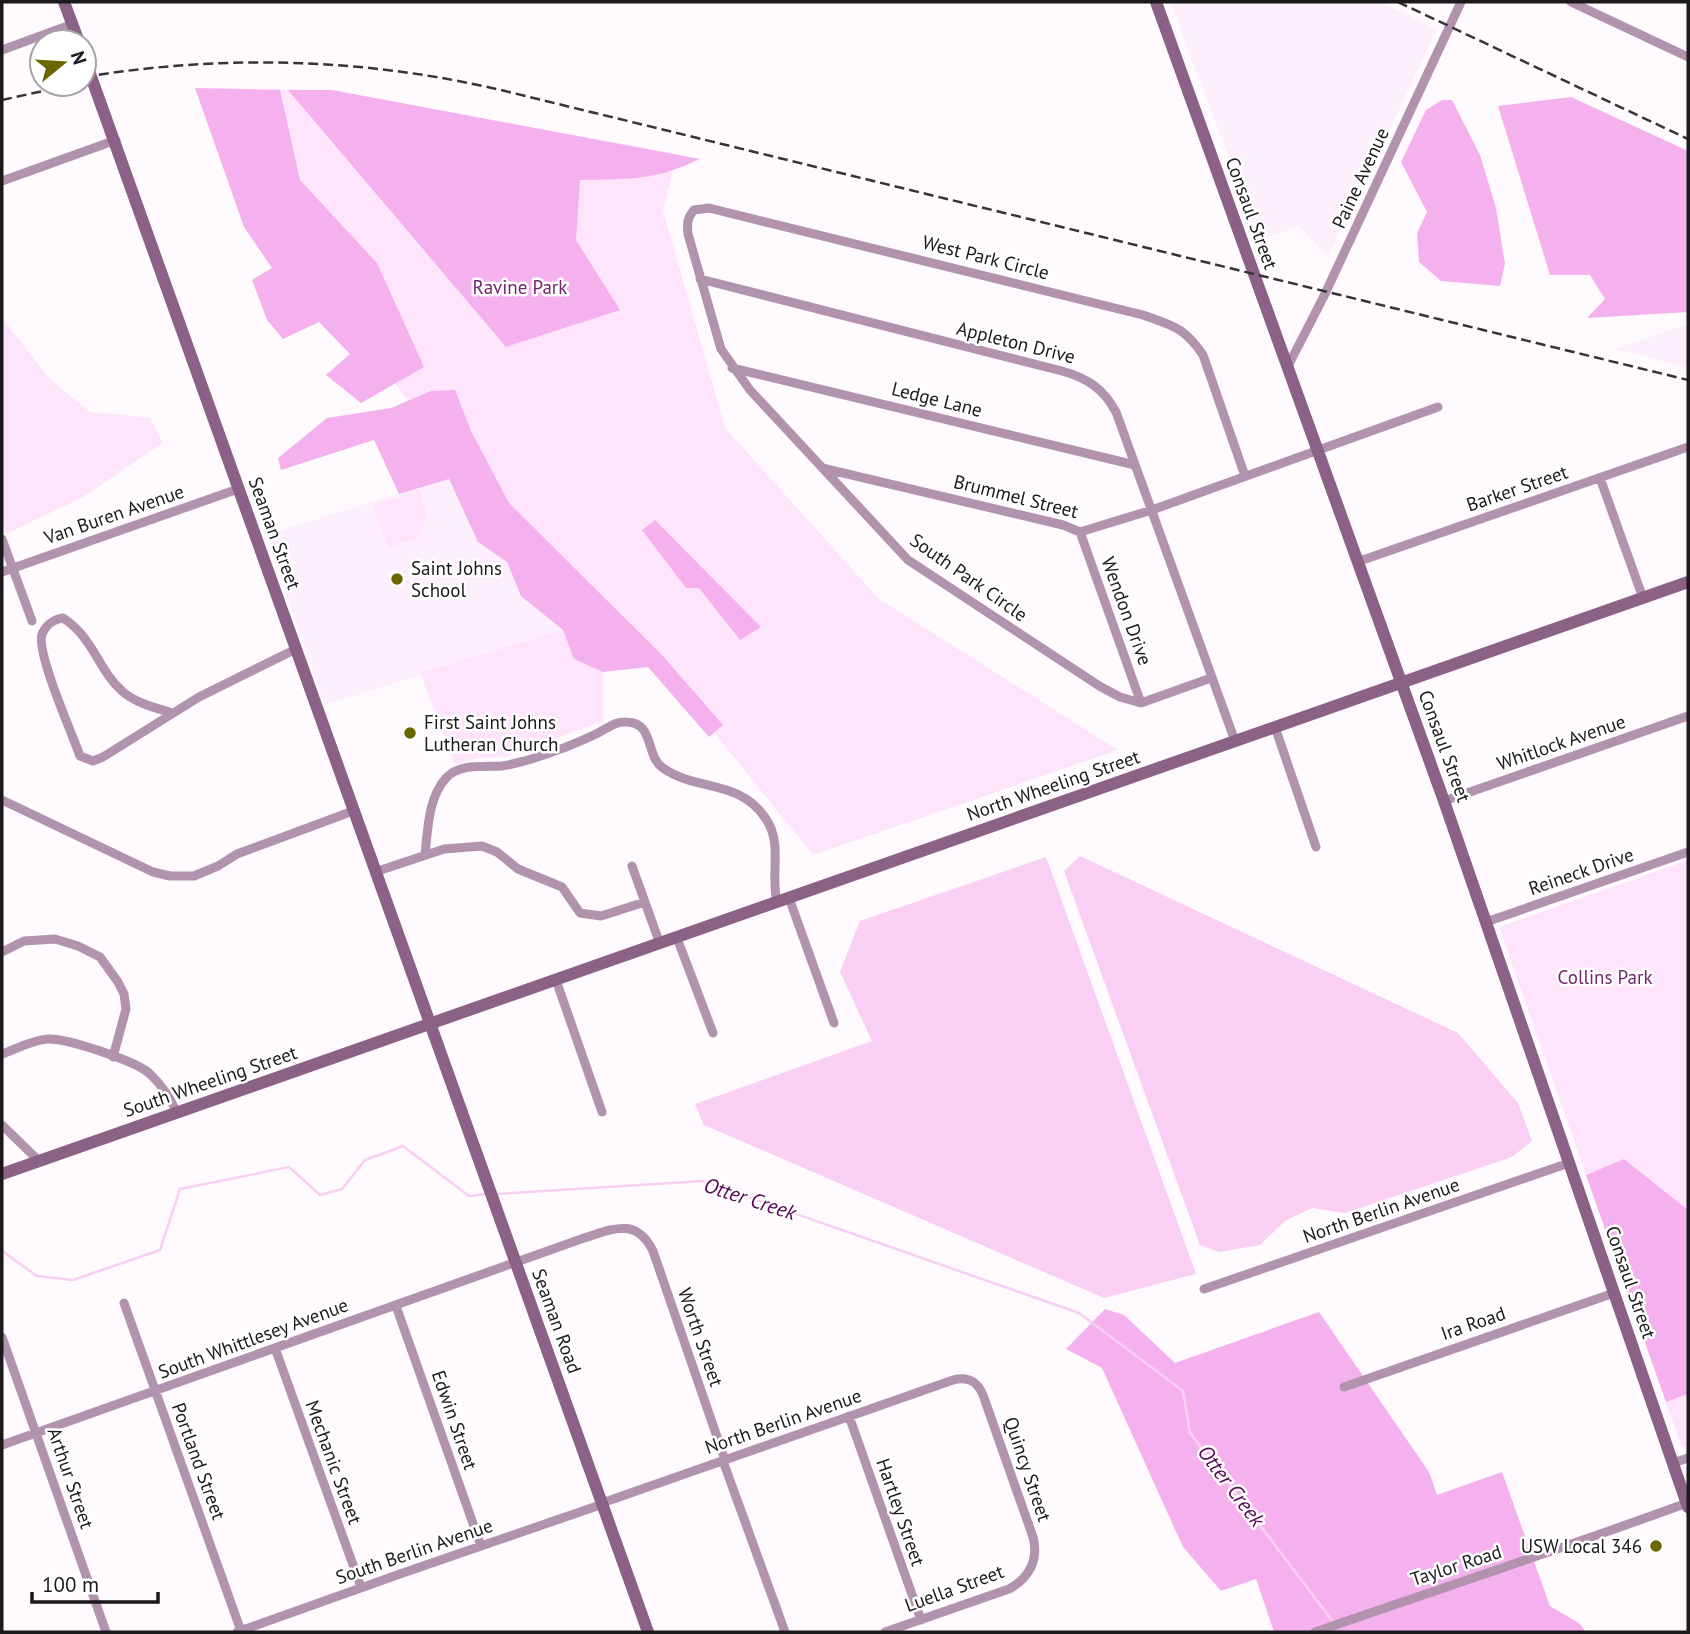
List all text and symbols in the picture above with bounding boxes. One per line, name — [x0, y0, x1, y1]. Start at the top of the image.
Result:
north arrow — [28, 28, 98, 98]
text: N — [66, 48, 93, 67]
street label: Paine Avenue — [1326, 124, 1394, 232]
street label: Consaul Street — [1221, 154, 1284, 273]
street label: West Park Circle — [920, 230, 1052, 284]
park label: Ravine Park — [473, 275, 567, 299]
street label: Appleton Drive — [954, 316, 1078, 368]
street label: Ledge Lane — [889, 376, 985, 422]
street label: Barker Street — [1463, 459, 1571, 517]
street label: Brummel Street — [951, 469, 1081, 523]
street label: Seaman Street — [244, 473, 307, 593]
street label: Van Buren Avenue — [40, 479, 187, 550]
street label: South Park Circle — [906, 528, 1032, 626]
street label: Wendon Drive — [1096, 554, 1158, 668]
place label: Saint Johns School — [411, 556, 502, 602]
marker: Saint Johns School — [389, 571, 405, 587]
street label: Consaul Street — [1414, 687, 1477, 806]
street label: Whitlock Avenue — [1494, 709, 1628, 775]
place label: First Saint Johns Lutheran Church — [424, 710, 558, 756]
marker: First Saint Johns Lutheran Church — [402, 725, 418, 741]
street label: North Wheeling Street — [963, 744, 1143, 826]
street label: Reineck Drive — [1525, 842, 1637, 900]
park label: Collins Park — [1558, 965, 1652, 989]
street label: South Wheeling Street — [120, 1040, 301, 1122]
water label: Otter Creek — [701, 1171, 801, 1227]
street label: North Berlin Avenue — [1300, 1172, 1462, 1248]
street label: Consaul Street — [1601, 1223, 1662, 1342]
street label: Seaman Road — [527, 1265, 587, 1377]
street label: Worth Street — [673, 1285, 729, 1390]
street label: South Whittlesey Avenue — [155, 1292, 351, 1384]
street label: Ira Road — [1438, 1301, 1508, 1345]
street label: Edwin Street — [427, 1367, 483, 1473]
street label: North Berlin Avenue — [702, 1383, 864, 1459]
street label: Mechanic Street — [300, 1397, 368, 1528]
street label: Portland Street — [167, 1399, 231, 1523]
street label: Quincy Street — [999, 1414, 1057, 1525]
street label: Arthur Street — [43, 1424, 100, 1532]
water label: Otter Creek — [1192, 1439, 1272, 1533]
street label: Hartley Street — [871, 1455, 931, 1569]
street label: South Berlin Avenue — [332, 1513, 496, 1589]
place label: USW Local 346 — [1521, 1534, 1642, 1558]
marker: USW Local 346 — [1648, 1538, 1664, 1554]
street label: Taylor Road — [1407, 1539, 1505, 1591]
street label: Luella Street — [901, 1559, 1007, 1617]
scale bar — [32, 1560, 158, 1604]
text: 100 m — [42, 1571, 99, 1598]

